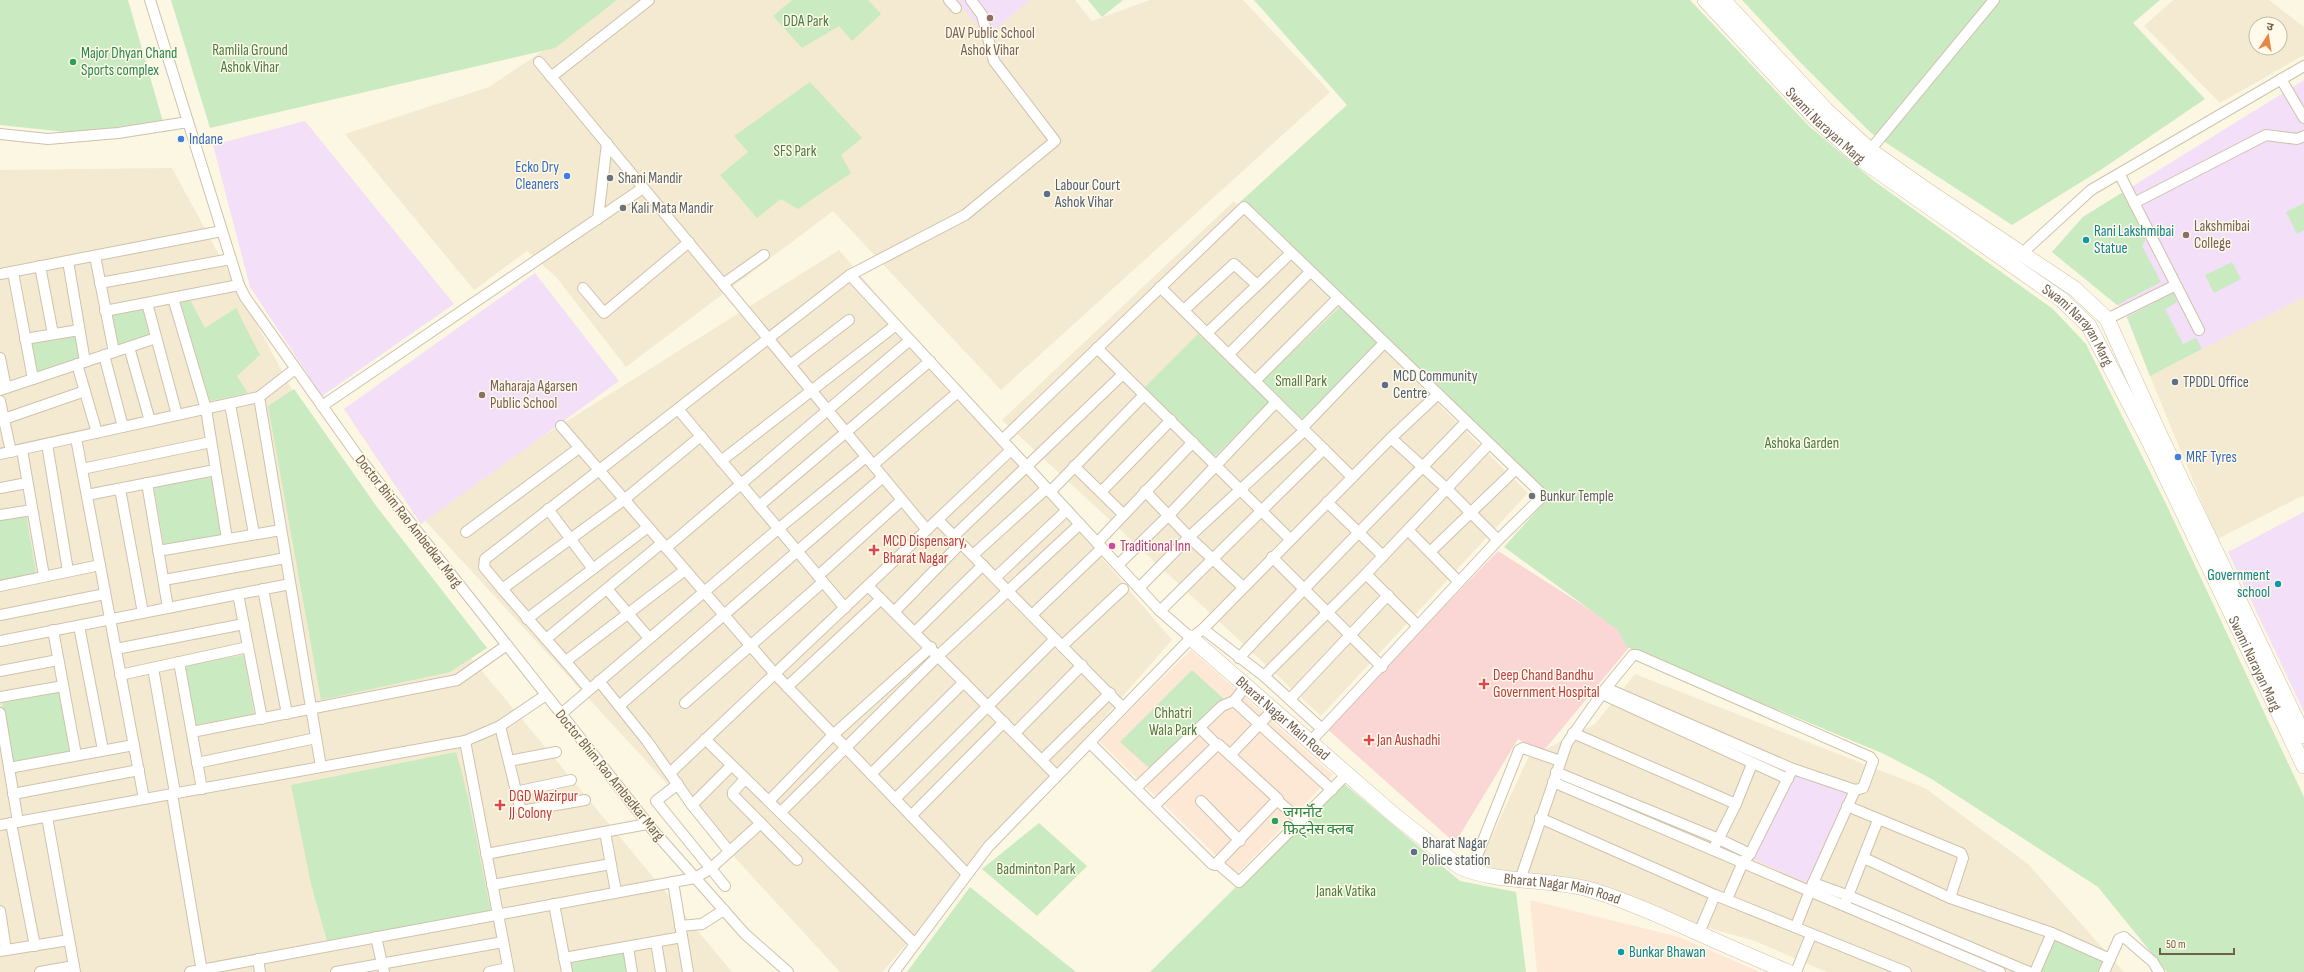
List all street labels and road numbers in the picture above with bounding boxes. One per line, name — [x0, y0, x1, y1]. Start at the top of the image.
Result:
street label: Swami Narayan Marg — [1781, 83, 1869, 168]
street label: Swami Narayan Marg — [2038, 280, 2117, 369]
street label: Doctor Bhim Rao Ambedkar Marg — [351, 451, 466, 592]
street label: Swami Narayan Marg — [2224, 613, 2285, 714]
street label: Bharat Nagar Main Road — [1232, 672, 1334, 765]
street label: Doctor Bhim Rao Ambedkar Marg — [551, 706, 668, 845]
street label: Bharat Nagar Main Road — [1503, 869, 1623, 909]

